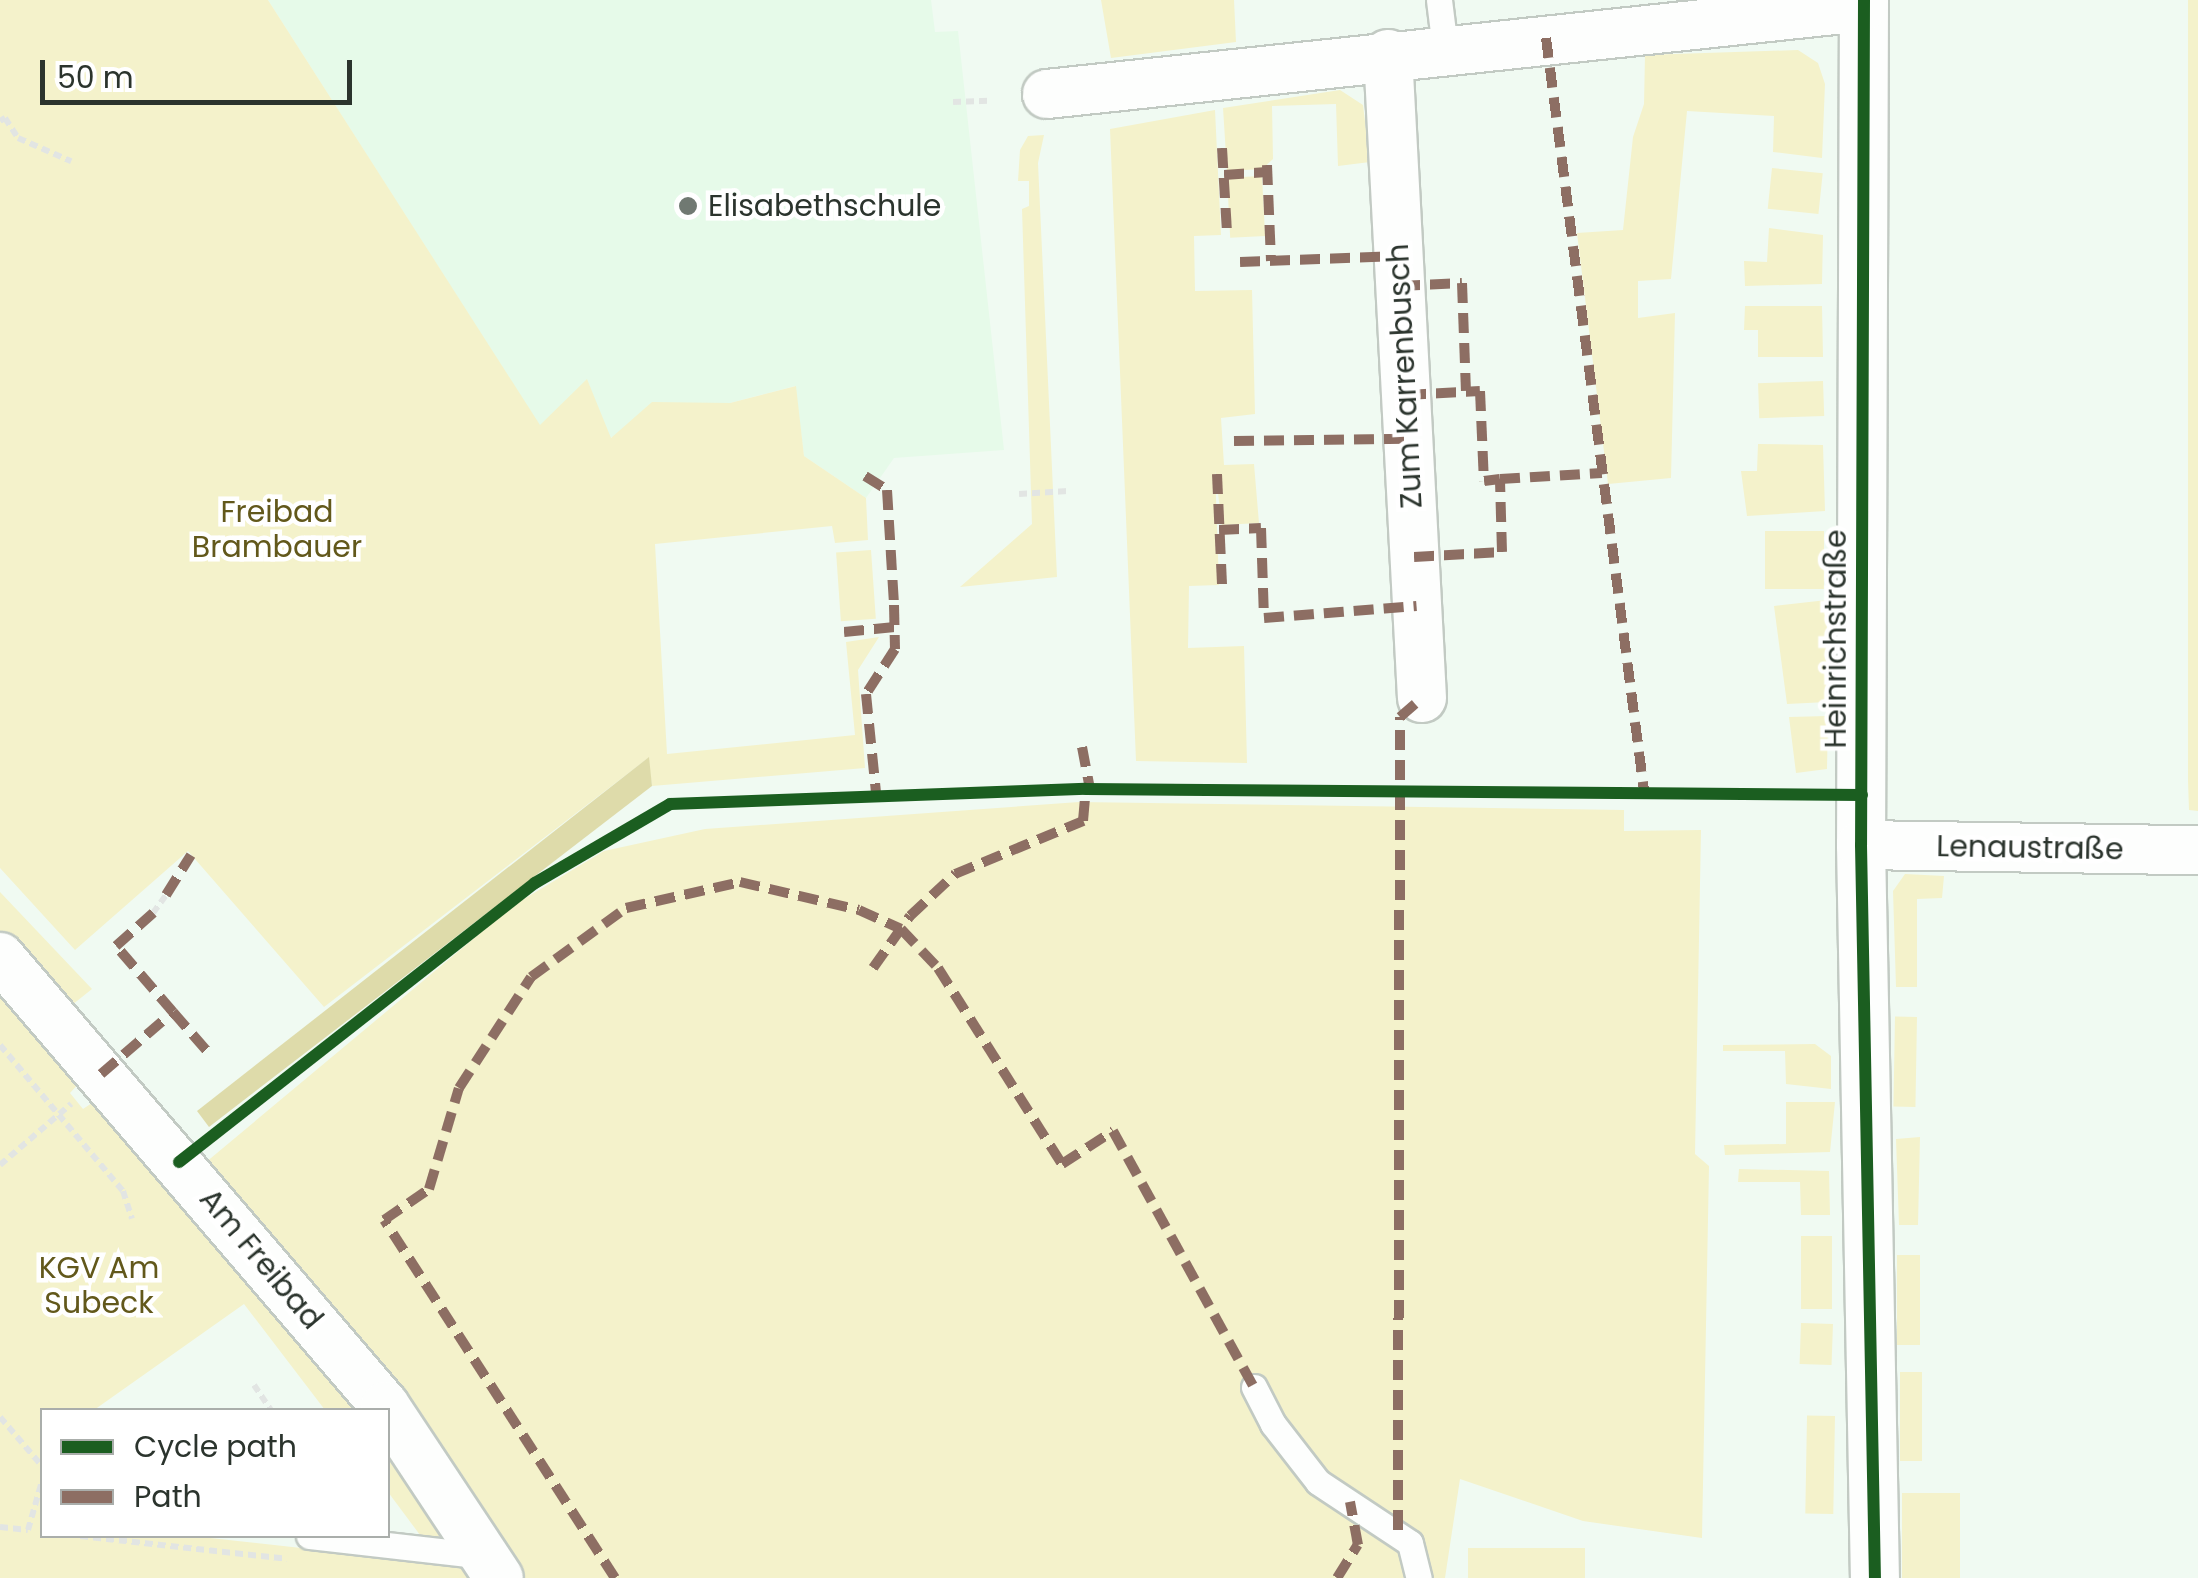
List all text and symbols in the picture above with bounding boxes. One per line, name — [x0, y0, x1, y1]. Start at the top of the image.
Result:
scale bar — [45, 40, 358, 102]
text: 50 m — [57, 56, 134, 99]
place label: Elisabethschule — [708, 188, 941, 224]
marker: Elisabethschule — [677, 195, 699, 217]
street label: Zum Karrenbusch — [1380, 243, 1430, 509]
park label: Freibad Brambauer — [192, 494, 362, 564]
street label: Heinrichstraße — [1818, 530, 1854, 748]
street label: Lenaustraße — [1936, 828, 2124, 868]
street label: Am Freibad — [192, 1181, 330, 1337]
park label: KGV Am Subeck — [39, 1250, 159, 1320]
legend — [40, 1408, 390, 1538]
text: Cycle path — [134, 1425, 297, 1468]
text: Path — [134, 1475, 202, 1518]

